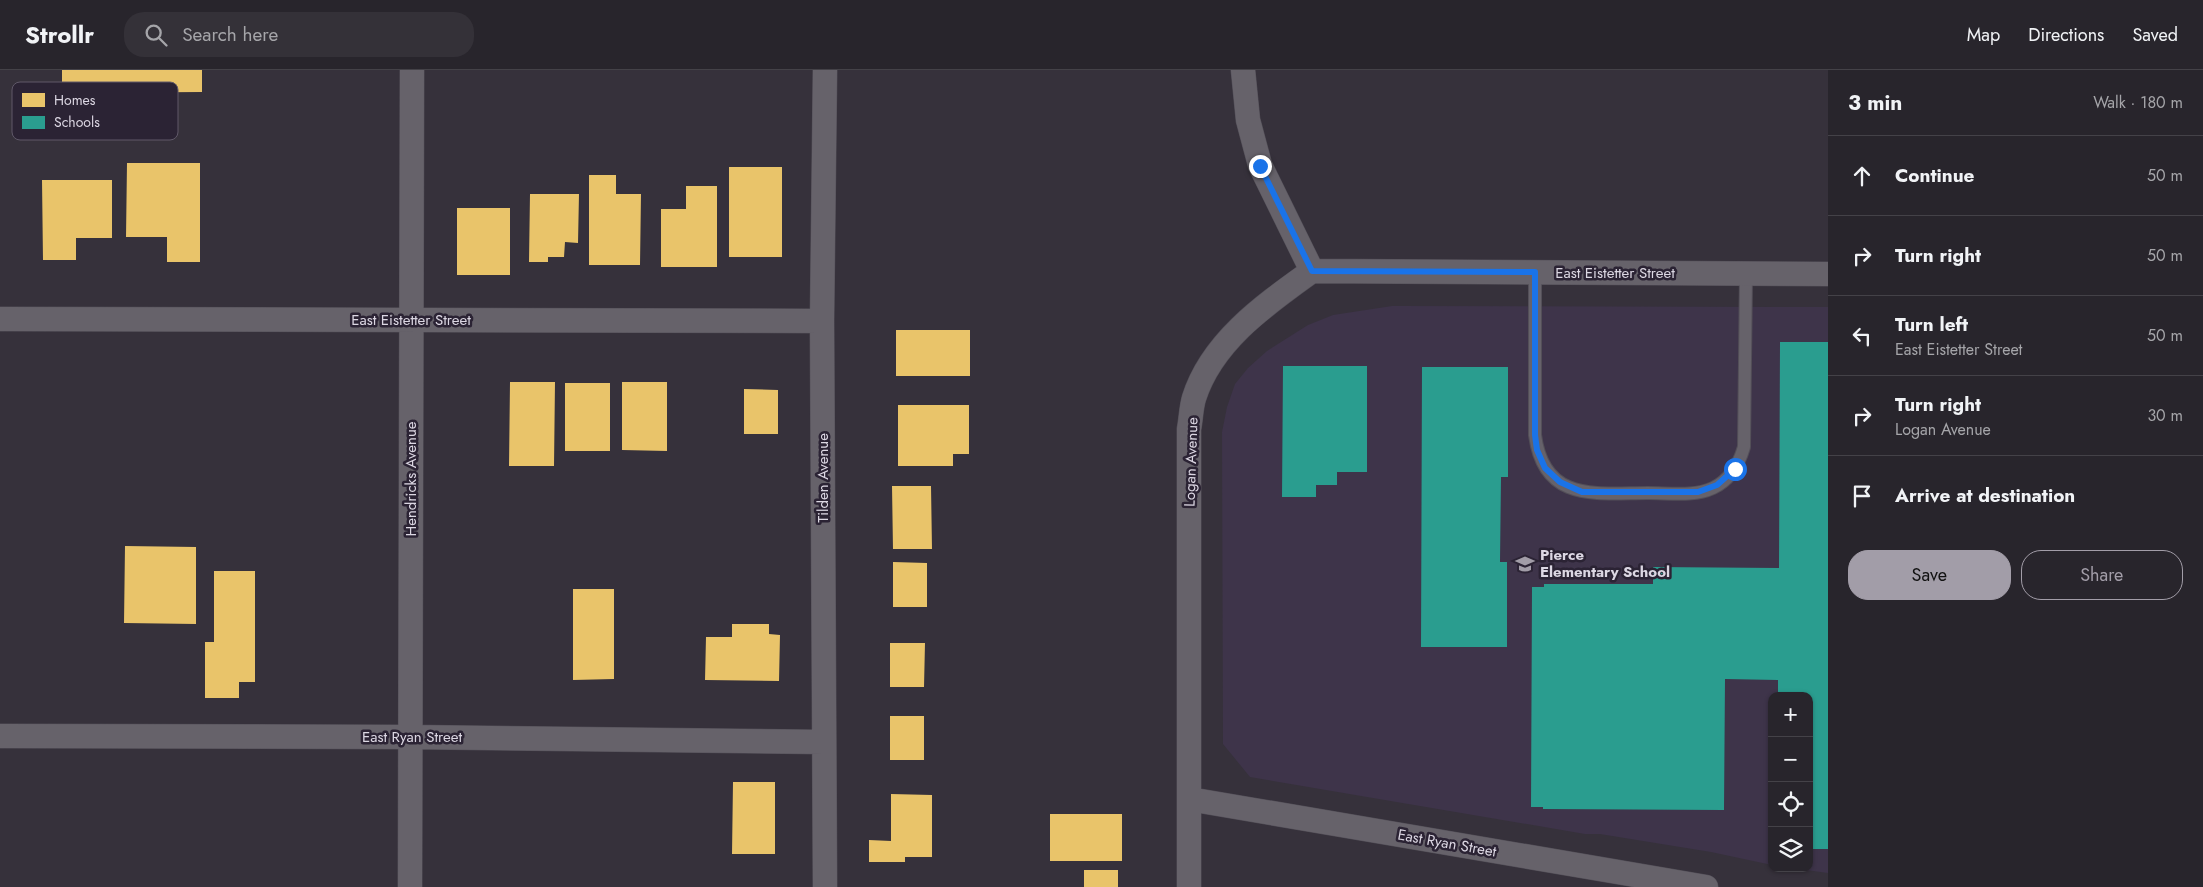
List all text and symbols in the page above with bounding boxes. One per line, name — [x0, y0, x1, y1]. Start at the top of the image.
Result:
search box — [124, 12, 474, 57]
text: Strollr — [25, 17, 94, 52]
icon: search — [142, 21, 170, 49]
text: Search here — [182, 21, 278, 48]
text: Map — [1967, 22, 2000, 48]
text: Directions — [2028, 22, 2104, 48]
text: Saved — [2132, 22, 2178, 48]
legend — [12, 82, 178, 140]
text: 3 min — [1848, 88, 1902, 118]
text: Homes — [54, 90, 96, 110]
text: Walk · 180 m — [2093, 91, 2183, 114]
text: Schools — [54, 112, 100, 132]
route end — [1249, 155, 1272, 178]
icon: ahead — [1848, 162, 1876, 190]
text: Continue — [1895, 162, 1974, 189]
text: 50 m — [2147, 164, 2183, 187]
icon: right — [1848, 242, 1876, 270]
text: Turn right — [1895, 242, 1981, 269]
text: 50 m — [2147, 244, 2183, 267]
street label: East Eistetter Street — [1555, 262, 1675, 284]
street label: East Eistetter Street — [351, 309, 471, 331]
text: Turn left — [1895, 311, 1968, 338]
icon: left — [1848, 322, 1876, 350]
text: 50 m — [2147, 324, 2183, 347]
text: East Eistetter Street — [1895, 338, 2022, 361]
text: Turn right — [1895, 391, 1981, 418]
icon: right — [1848, 402, 1876, 430]
text: 30 m — [2147, 404, 2183, 427]
street label: Logan Avenue — [1178, 416, 1204, 507]
text: Logan Avenue — [1895, 418, 1991, 441]
street label: Hendricks Avenue — [400, 421, 422, 536]
street label: Tilden Avenue — [812, 433, 834, 523]
route start — [1724, 458, 1747, 481]
icon: arrive — [1848, 482, 1876, 510]
text: Arrive at destination — [1895, 482, 2075, 509]
place label: Pierce Elementary School — [1540, 544, 1670, 583]
button: Save — [1848, 550, 2011, 600]
button: Share — [2021, 550, 2183, 600]
school or university icon: Pierce Elementary School — [1514, 553, 1536, 575]
map controls — [1768, 692, 1813, 872]
button: + — [1768, 692, 1813, 737]
street label: East Ryan Street — [362, 726, 462, 748]
button: − — [1768, 737, 1813, 782]
button: locate — [1768, 782, 1813, 827]
street label: East Ryan Street — [1396, 823, 1499, 863]
button: layers — [1768, 827, 1813, 872]

